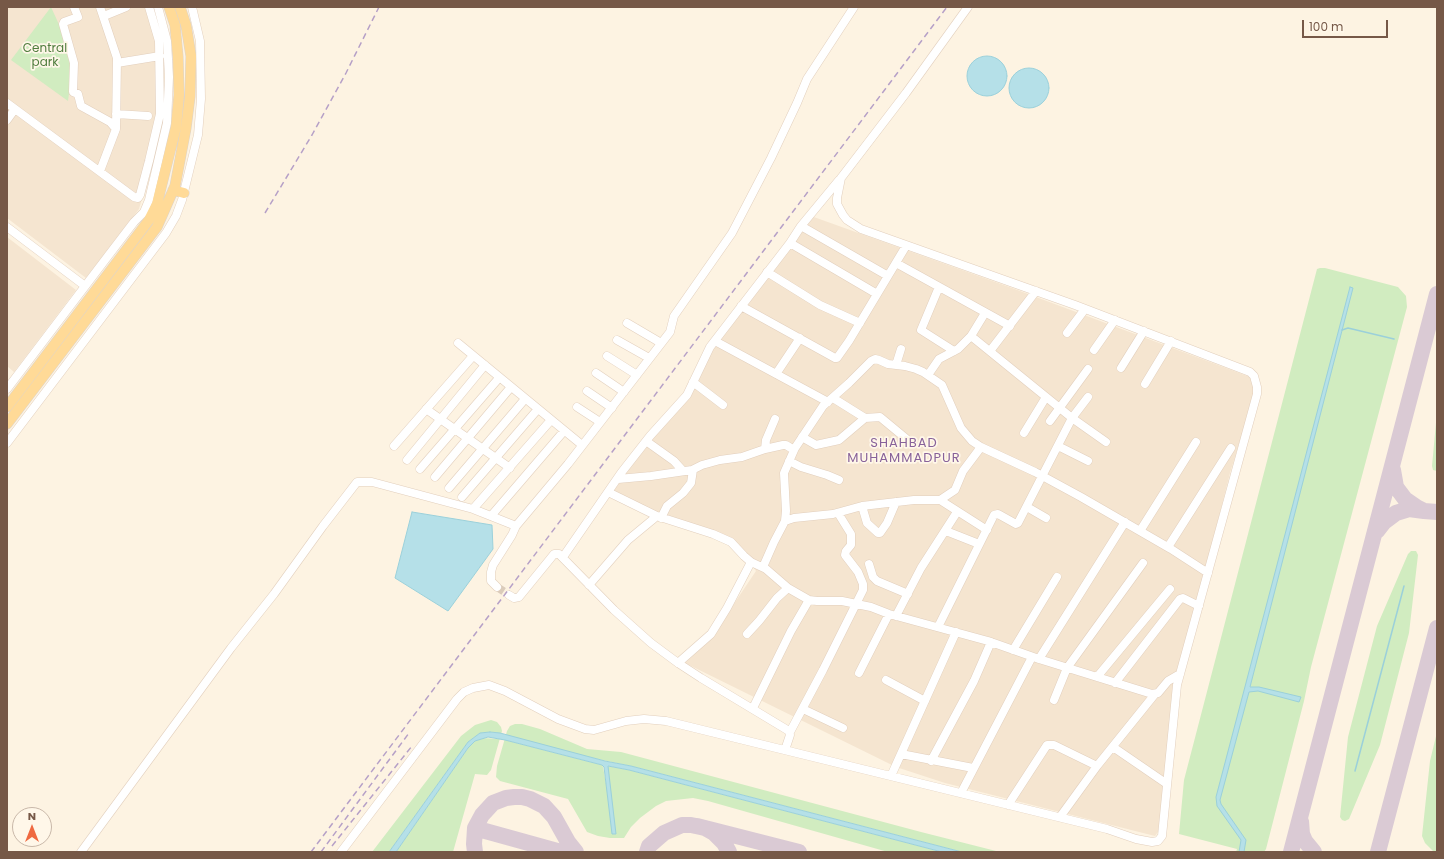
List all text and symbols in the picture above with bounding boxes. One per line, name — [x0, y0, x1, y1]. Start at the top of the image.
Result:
scale bar — [1304, 12, 1390, 38]
text: 100 m — [1309, 18, 1343, 35]
park label: Central park — [23, 42, 67, 70]
district label: SHAHBAD MUHAMMADPUR — [847, 436, 961, 467]
north arrow — [12, 807, 52, 847]
text: N — [28, 808, 36, 824]

